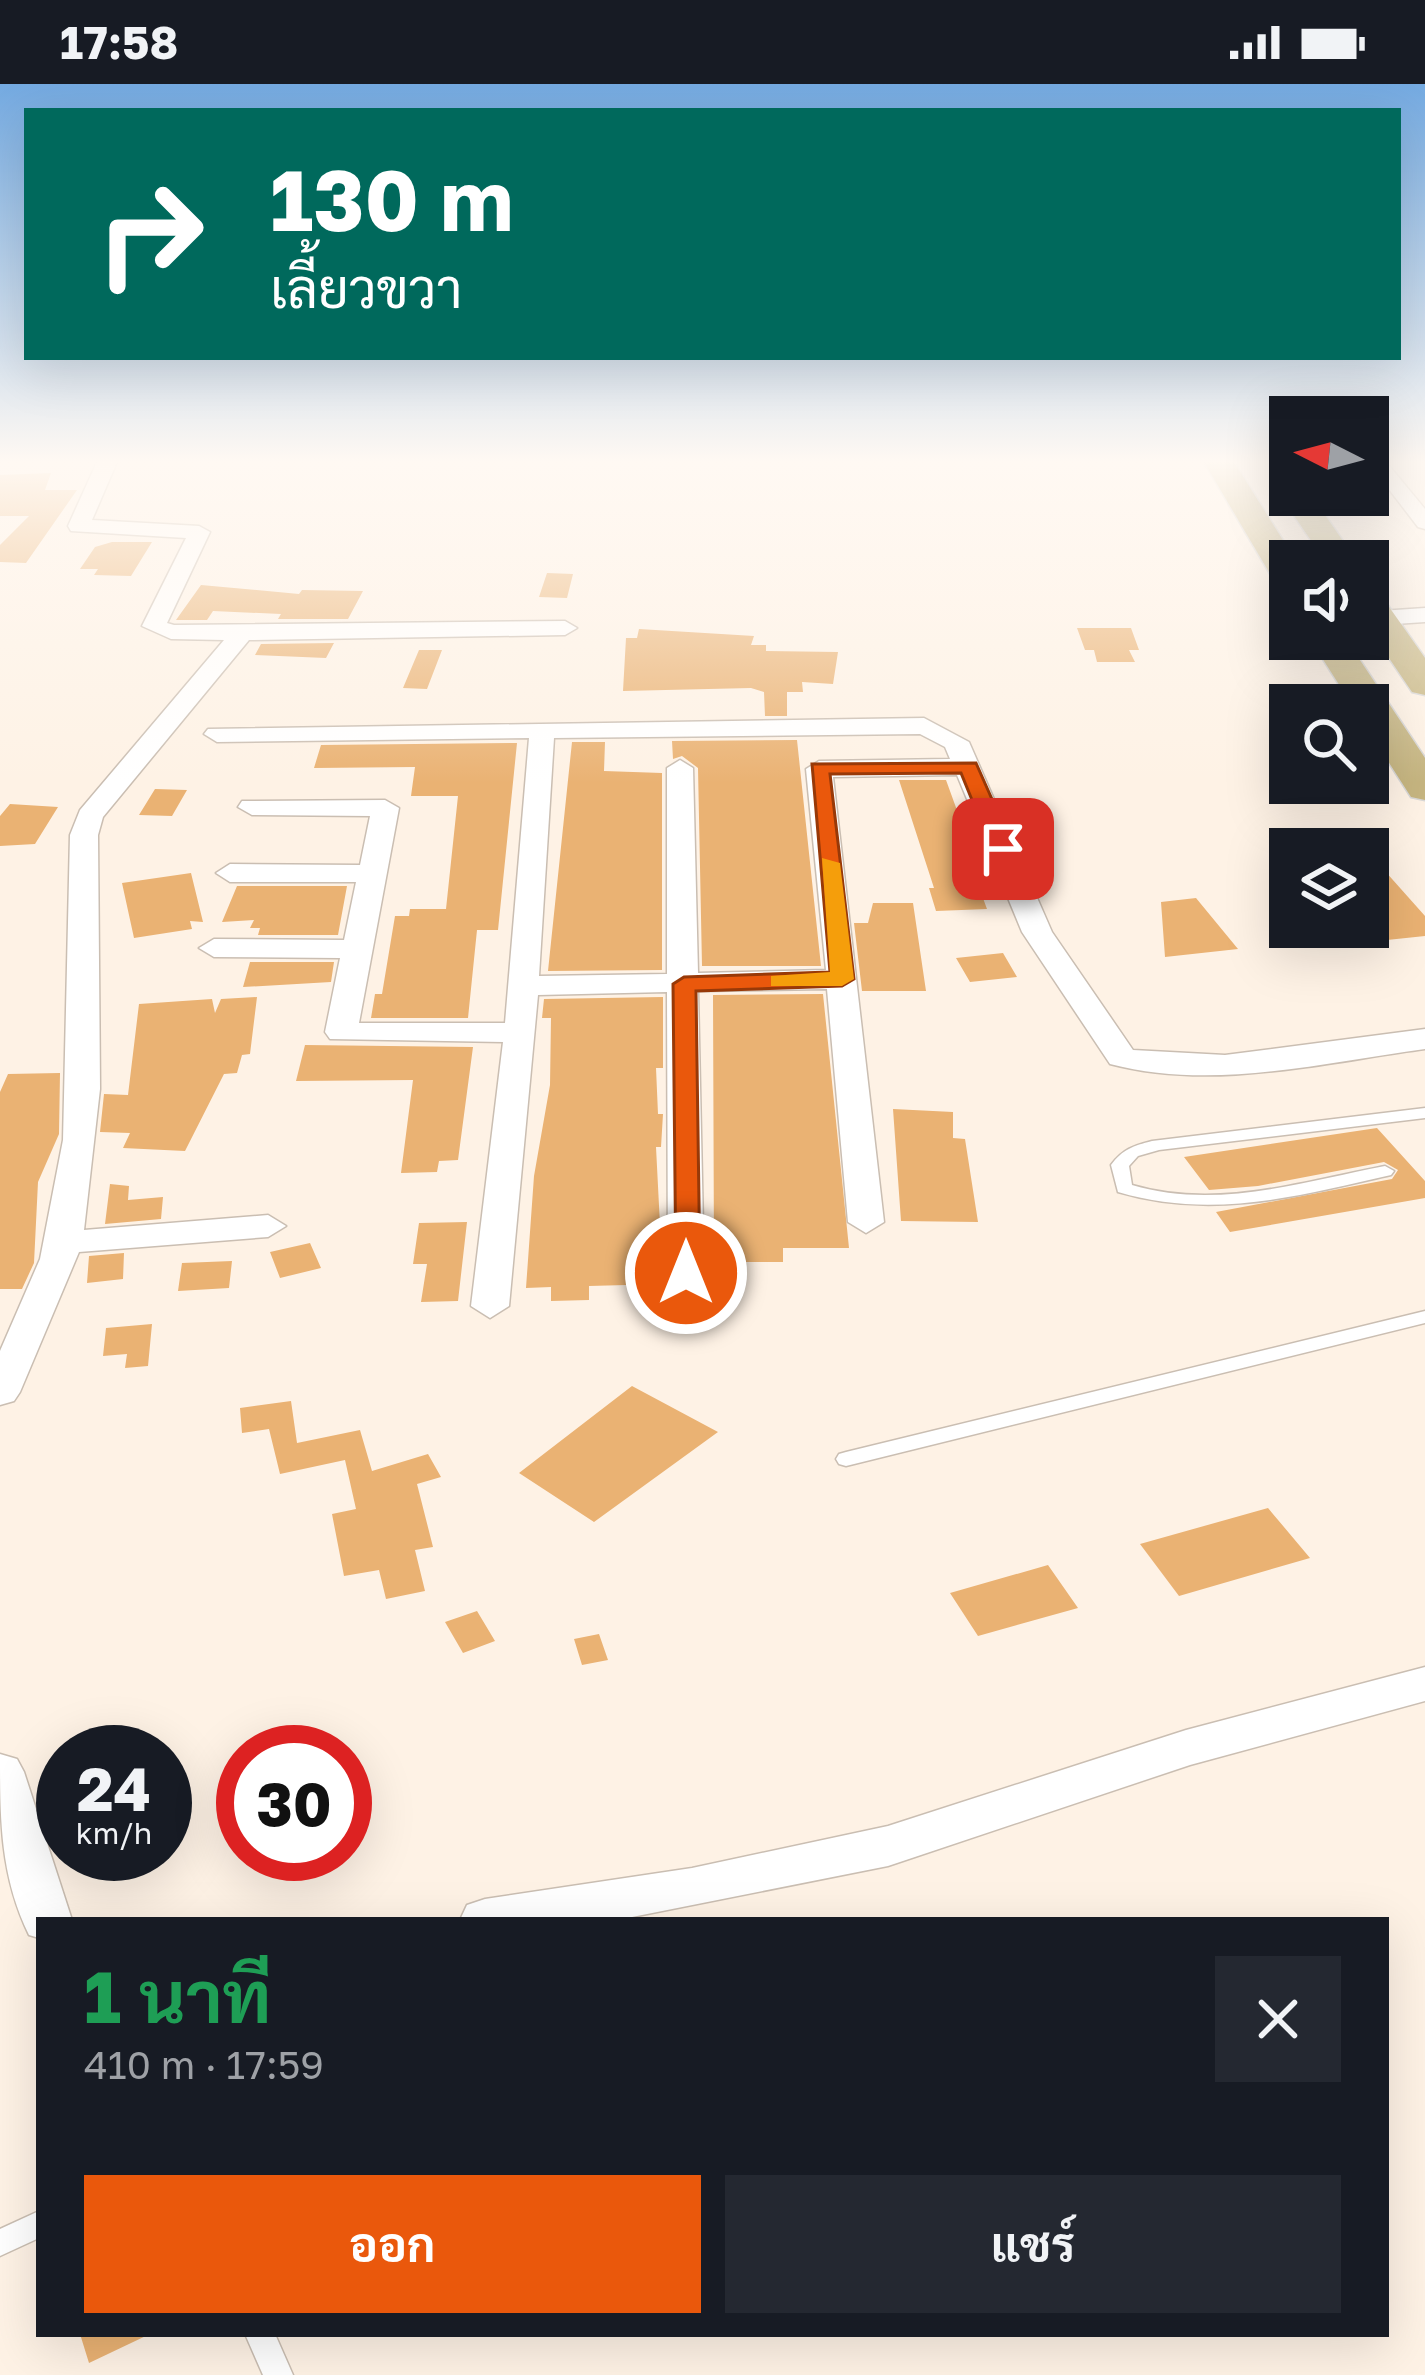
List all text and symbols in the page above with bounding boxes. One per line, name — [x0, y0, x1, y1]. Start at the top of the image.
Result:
text: 17:58 — [60, 15, 178, 69]
text: 130 m — [270, 149, 514, 249]
icon: right — [72, 156, 228, 312]
text: เลี้ยวขวา — [270, 255, 463, 320]
north arrow — [1269, 396, 1389, 516]
map controls — [1269, 396, 1389, 948]
button: sound — [1269, 540, 1389, 660]
button: search — [1269, 684, 1389, 804]
pin — [952, 798, 1054, 900]
icon: arrive — [970, 816, 1036, 882]
button: layers — [1269, 828, 1389, 948]
position arrow — [623, 1210, 749, 1336]
speed limit sign: 30 — [216, 1725, 372, 1881]
text: 24 — [77, 1752, 151, 1824]
text: km/h — [76, 1815, 152, 1851]
text: 1 นาที — [84, 1952, 271, 2039]
button: close — [1215, 1956, 1341, 2082]
text: 410 m · 17:59 — [84, 2041, 324, 2088]
button: ออก — [84, 2175, 701, 2313]
button: แชร์ — [725, 2175, 1341, 2313]

